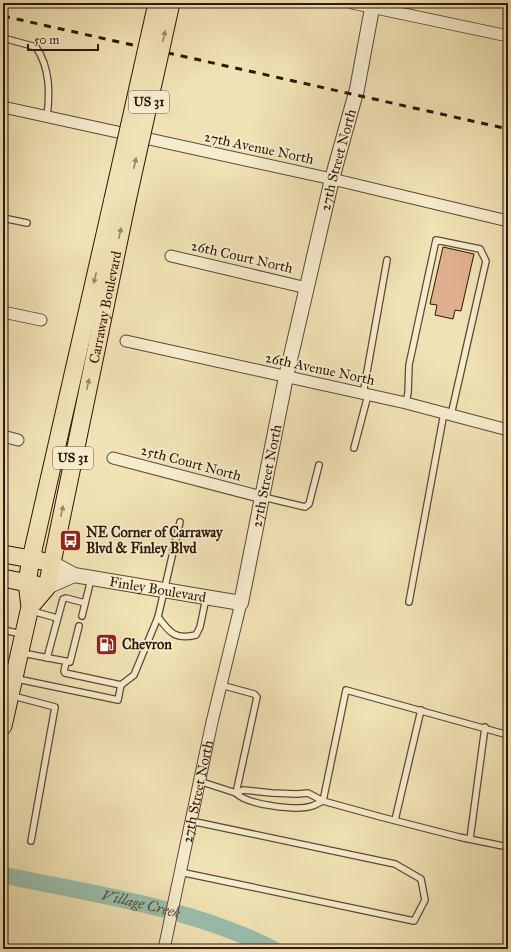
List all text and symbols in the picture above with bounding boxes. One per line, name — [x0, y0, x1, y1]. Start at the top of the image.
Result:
scale bar — [28, 26, 98, 52]
one-way arrow — [161, 30, 167, 42]
text: 50 m — [34, 33, 59, 47]
road number: US 31 — [129, 91, 169, 113]
street label: 27th Street North — [316, 107, 360, 212]
street label: 27th Avenue North — [203, 128, 316, 168]
one-way arrow — [133, 157, 139, 169]
one-way arrow — [117, 227, 123, 239]
street label: 26th Court North — [189, 237, 295, 277]
street label: Carraway Boulevard — [85, 249, 125, 365]
one-way arrow — [92, 272, 98, 284]
street label: 26th Avenue North — [264, 349, 377, 389]
one-way arrow — [86, 378, 92, 390]
street label: 27th Street North — [248, 423, 285, 529]
street label: 25th Court North — [139, 441, 243, 485]
road number: US 31 — [53, 447, 93, 469]
one-way arrow — [60, 505, 66, 518]
place label: NE Corner of Carraway Blvd & Finley Blvd — [86, 524, 224, 558]
bus stop icon: NE Corner of Carraway Blvd & Finley Blvd — [57, 527, 83, 553]
street label: Finley Boulevard — [108, 573, 207, 606]
fuel station icon: Chevron — [94, 631, 120, 657]
place label: Chevron — [122, 636, 172, 653]
street label: 27th Street North — [178, 738, 216, 844]
water label: Village Creek — [100, 886, 183, 922]

